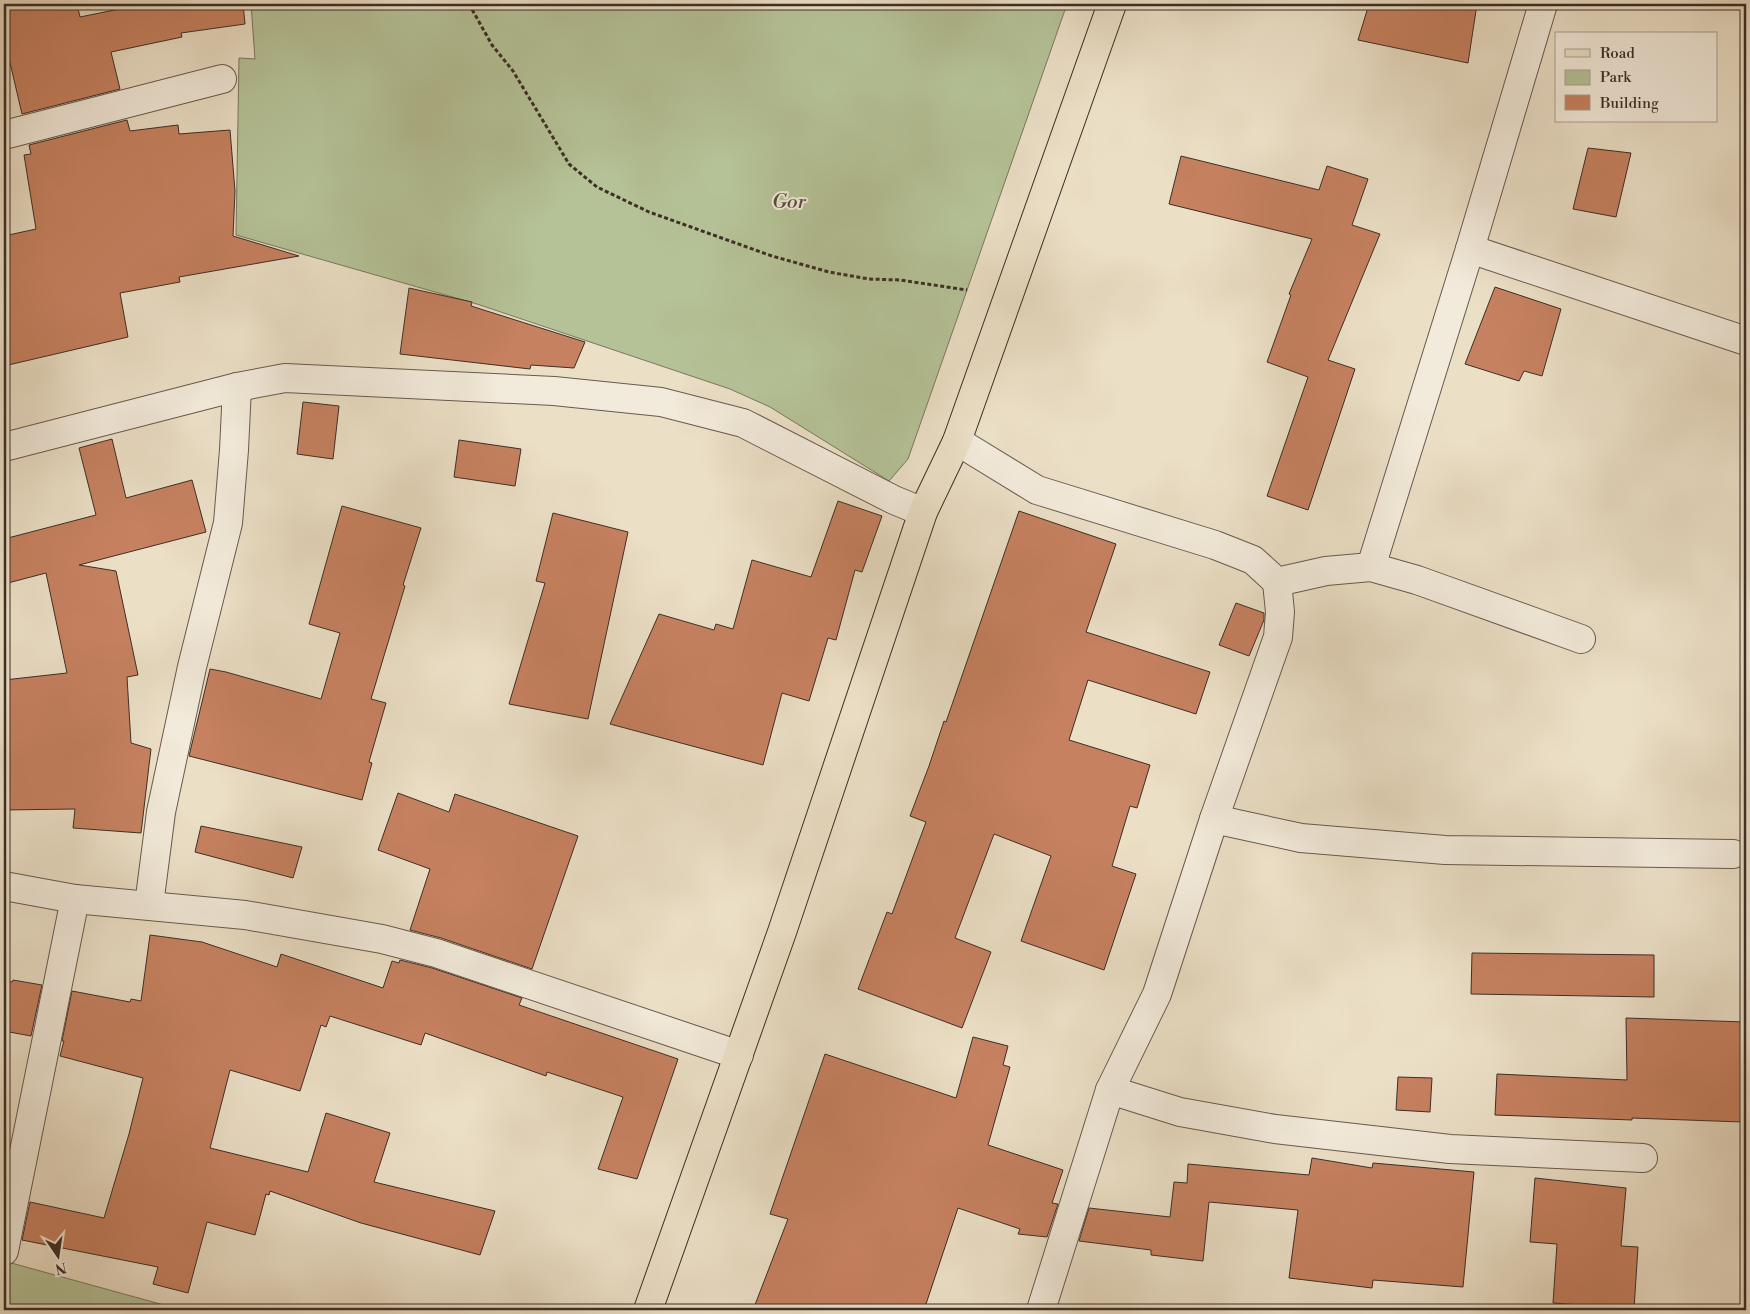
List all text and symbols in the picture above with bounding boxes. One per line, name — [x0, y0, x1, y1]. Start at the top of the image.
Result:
legend — [1555, 32, 1718, 122]
text: Road — [1600, 44, 1635, 63]
text: Park — [1600, 68, 1632, 87]
text: Building — [1599, 94, 1659, 113]
park label: Gor — [772, 190, 806, 215]
north arrow — [32, 1232, 82, 1282]
text: N — [53, 1258, 68, 1278]

